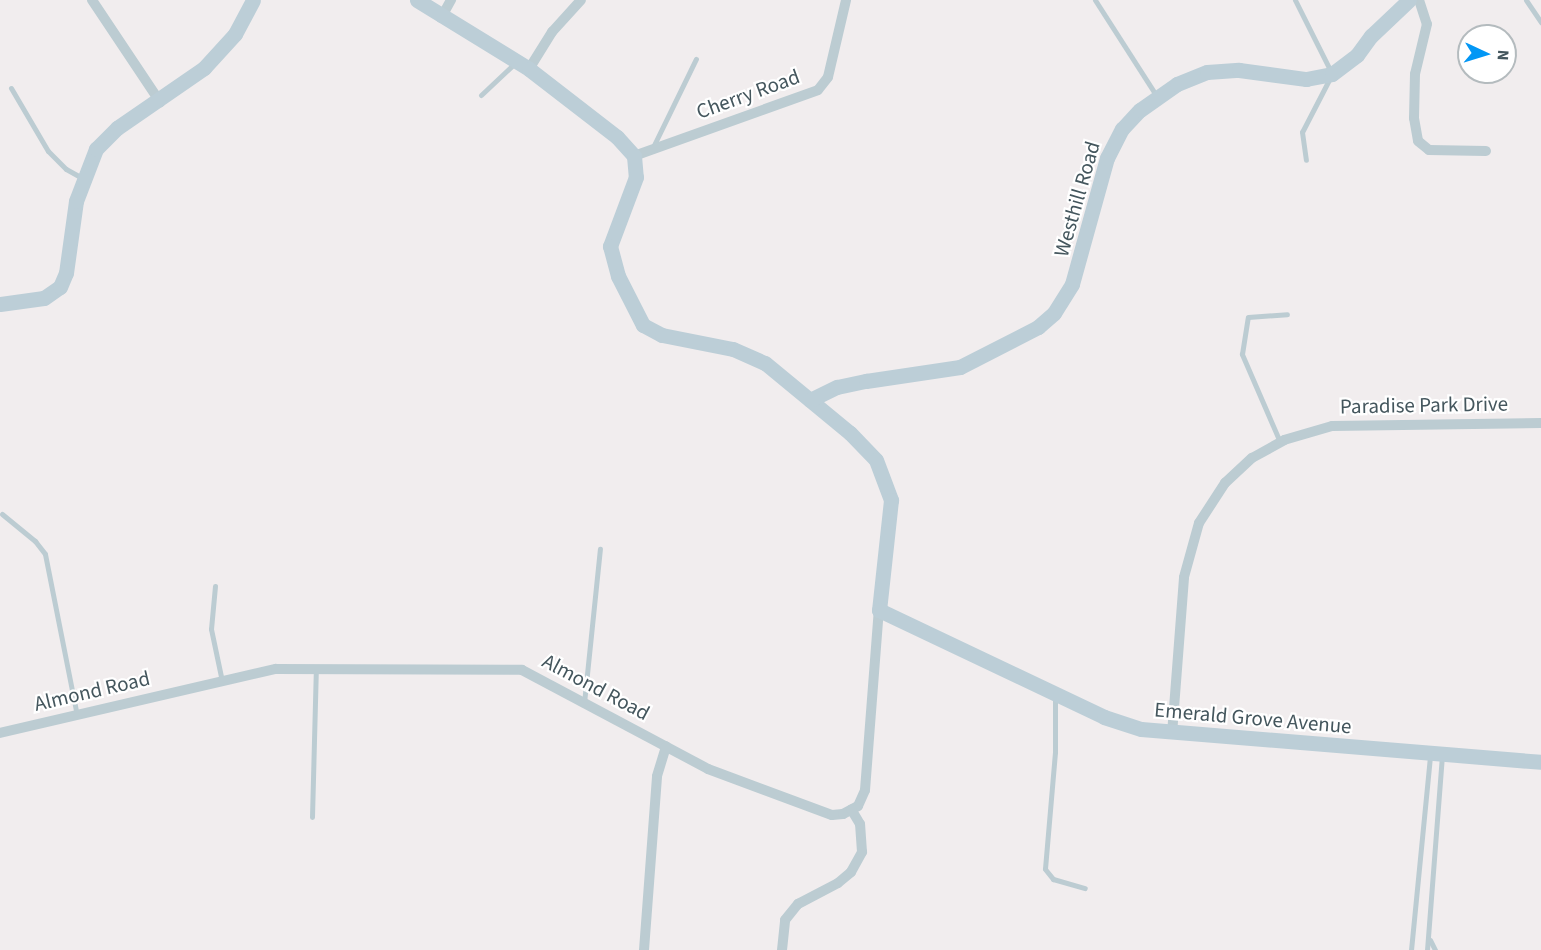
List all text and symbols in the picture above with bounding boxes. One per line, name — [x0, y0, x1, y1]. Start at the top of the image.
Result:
north arrow — [1457, 24, 1517, 84]
text: N — [1492, 49, 1514, 61]
street label: Cherry Road — [693, 64, 803, 124]
street label: Westhill Road — [1048, 138, 1106, 260]
street label: Paradise Park Drive — [1340, 391, 1508, 419]
street label: Almond Road — [538, 648, 654, 726]
street label: Almond Road — [32, 665, 152, 717]
street label: Emerald Grove Avenue — [1153, 697, 1353, 739]

